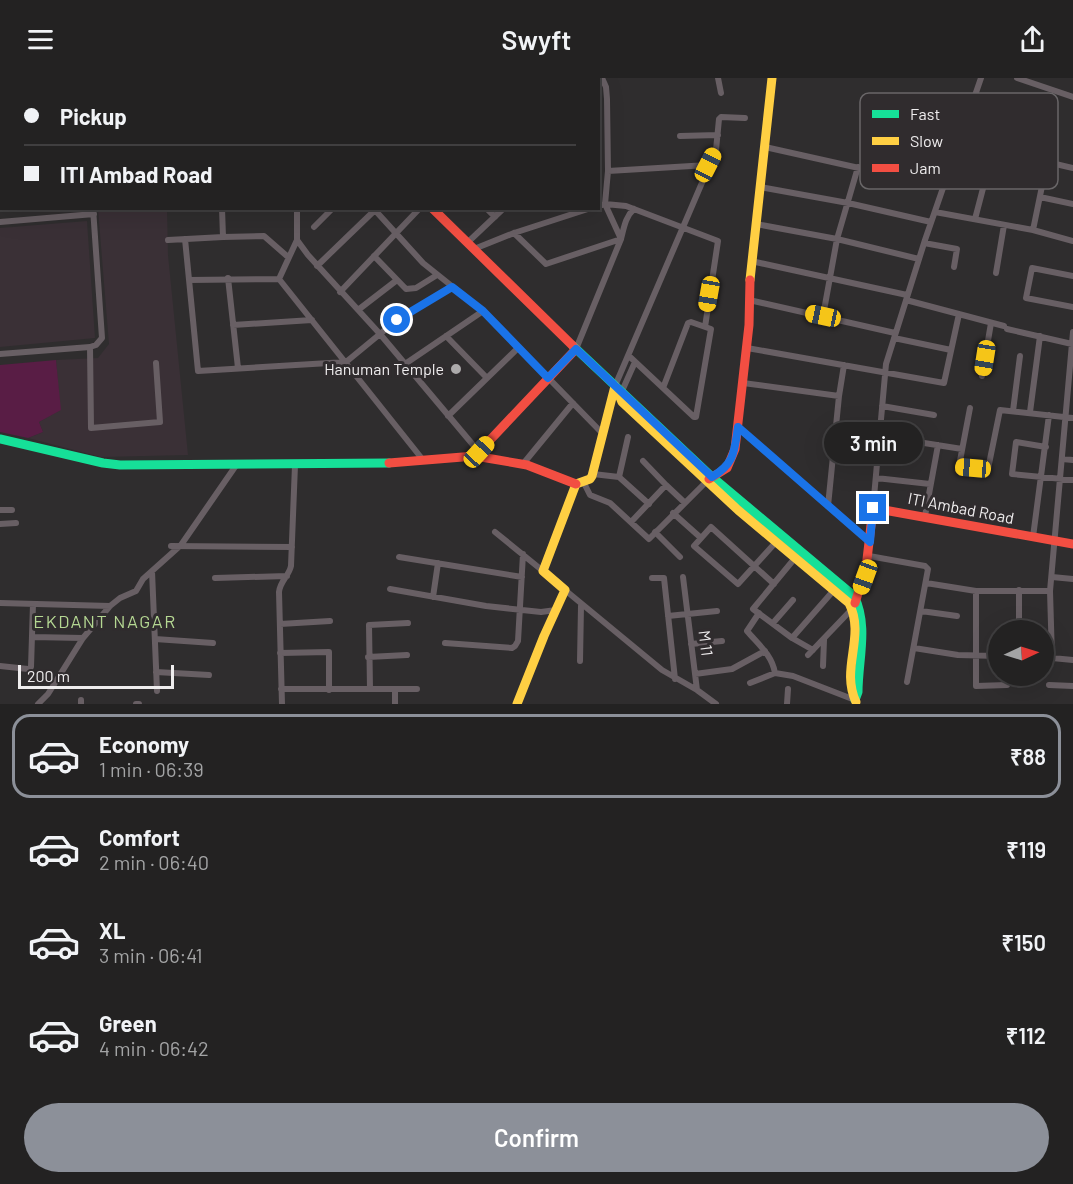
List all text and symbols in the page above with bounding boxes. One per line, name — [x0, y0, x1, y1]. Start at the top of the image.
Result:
icon: menu — [24, 23, 57, 56]
text: Swyft — [502, 23, 571, 55]
icon: share — [1016, 23, 1049, 56]
legend — [860, 93, 1058, 189]
text: Pickup — [60, 103, 127, 129]
text: Fast — [910, 104, 940, 123]
text: Slow — [910, 131, 943, 150]
car — [692, 145, 724, 185]
text: Jam — [910, 158, 941, 177]
text: ITI Ambad Road — [60, 161, 213, 187]
car — [697, 275, 721, 313]
car — [804, 303, 842, 329]
route start — [383, 306, 410, 333]
car — [973, 339, 997, 377]
place label: Hanuman Temple — [324, 359, 444, 378]
marker: Hanuman Temple — [449, 362, 463, 376]
callout: 3 min — [824, 421, 922, 463]
text: 3 min — [850, 431, 897, 455]
car — [460, 433, 498, 471]
car — [954, 457, 992, 479]
street label: ITI Ambad Road — [906, 488, 1016, 527]
route end — [859, 494, 886, 521]
car — [850, 557, 880, 597]
district label: EKDANT NAGAR — [33, 610, 177, 632]
north arrow — [988, 620, 1054, 686]
map controls — [988, 620, 1054, 686]
street label: M 11 — [695, 629, 718, 657]
scale bar — [18, 662, 174, 690]
text: 200 m — [27, 666, 70, 685]
icon: car — [27, 729, 81, 783]
text: Economy — [99, 731, 189, 757]
text: ₹88 — [1010, 743, 1046, 769]
text: 1 min · 06:39 — [99, 757, 204, 781]
icon: car — [27, 822, 81, 876]
text: Comfort — [99, 824, 180, 850]
text: ₹119 — [1006, 836, 1046, 862]
text: 2 min · 06:40 — [99, 850, 209, 874]
icon: car — [27, 915, 81, 969]
text: XL — [99, 917, 125, 943]
text: ₹150 — [1001, 929, 1046, 955]
text: 3 min · 06:41 — [99, 943, 202, 967]
icon: car — [27, 1008, 81, 1062]
text: Green — [99, 1010, 157, 1036]
text: ₹112 — [1006, 1022, 1046, 1048]
text: 4 min · 06:42 — [99, 1036, 209, 1060]
button: Confirm — [24, 1103, 1049, 1172]

